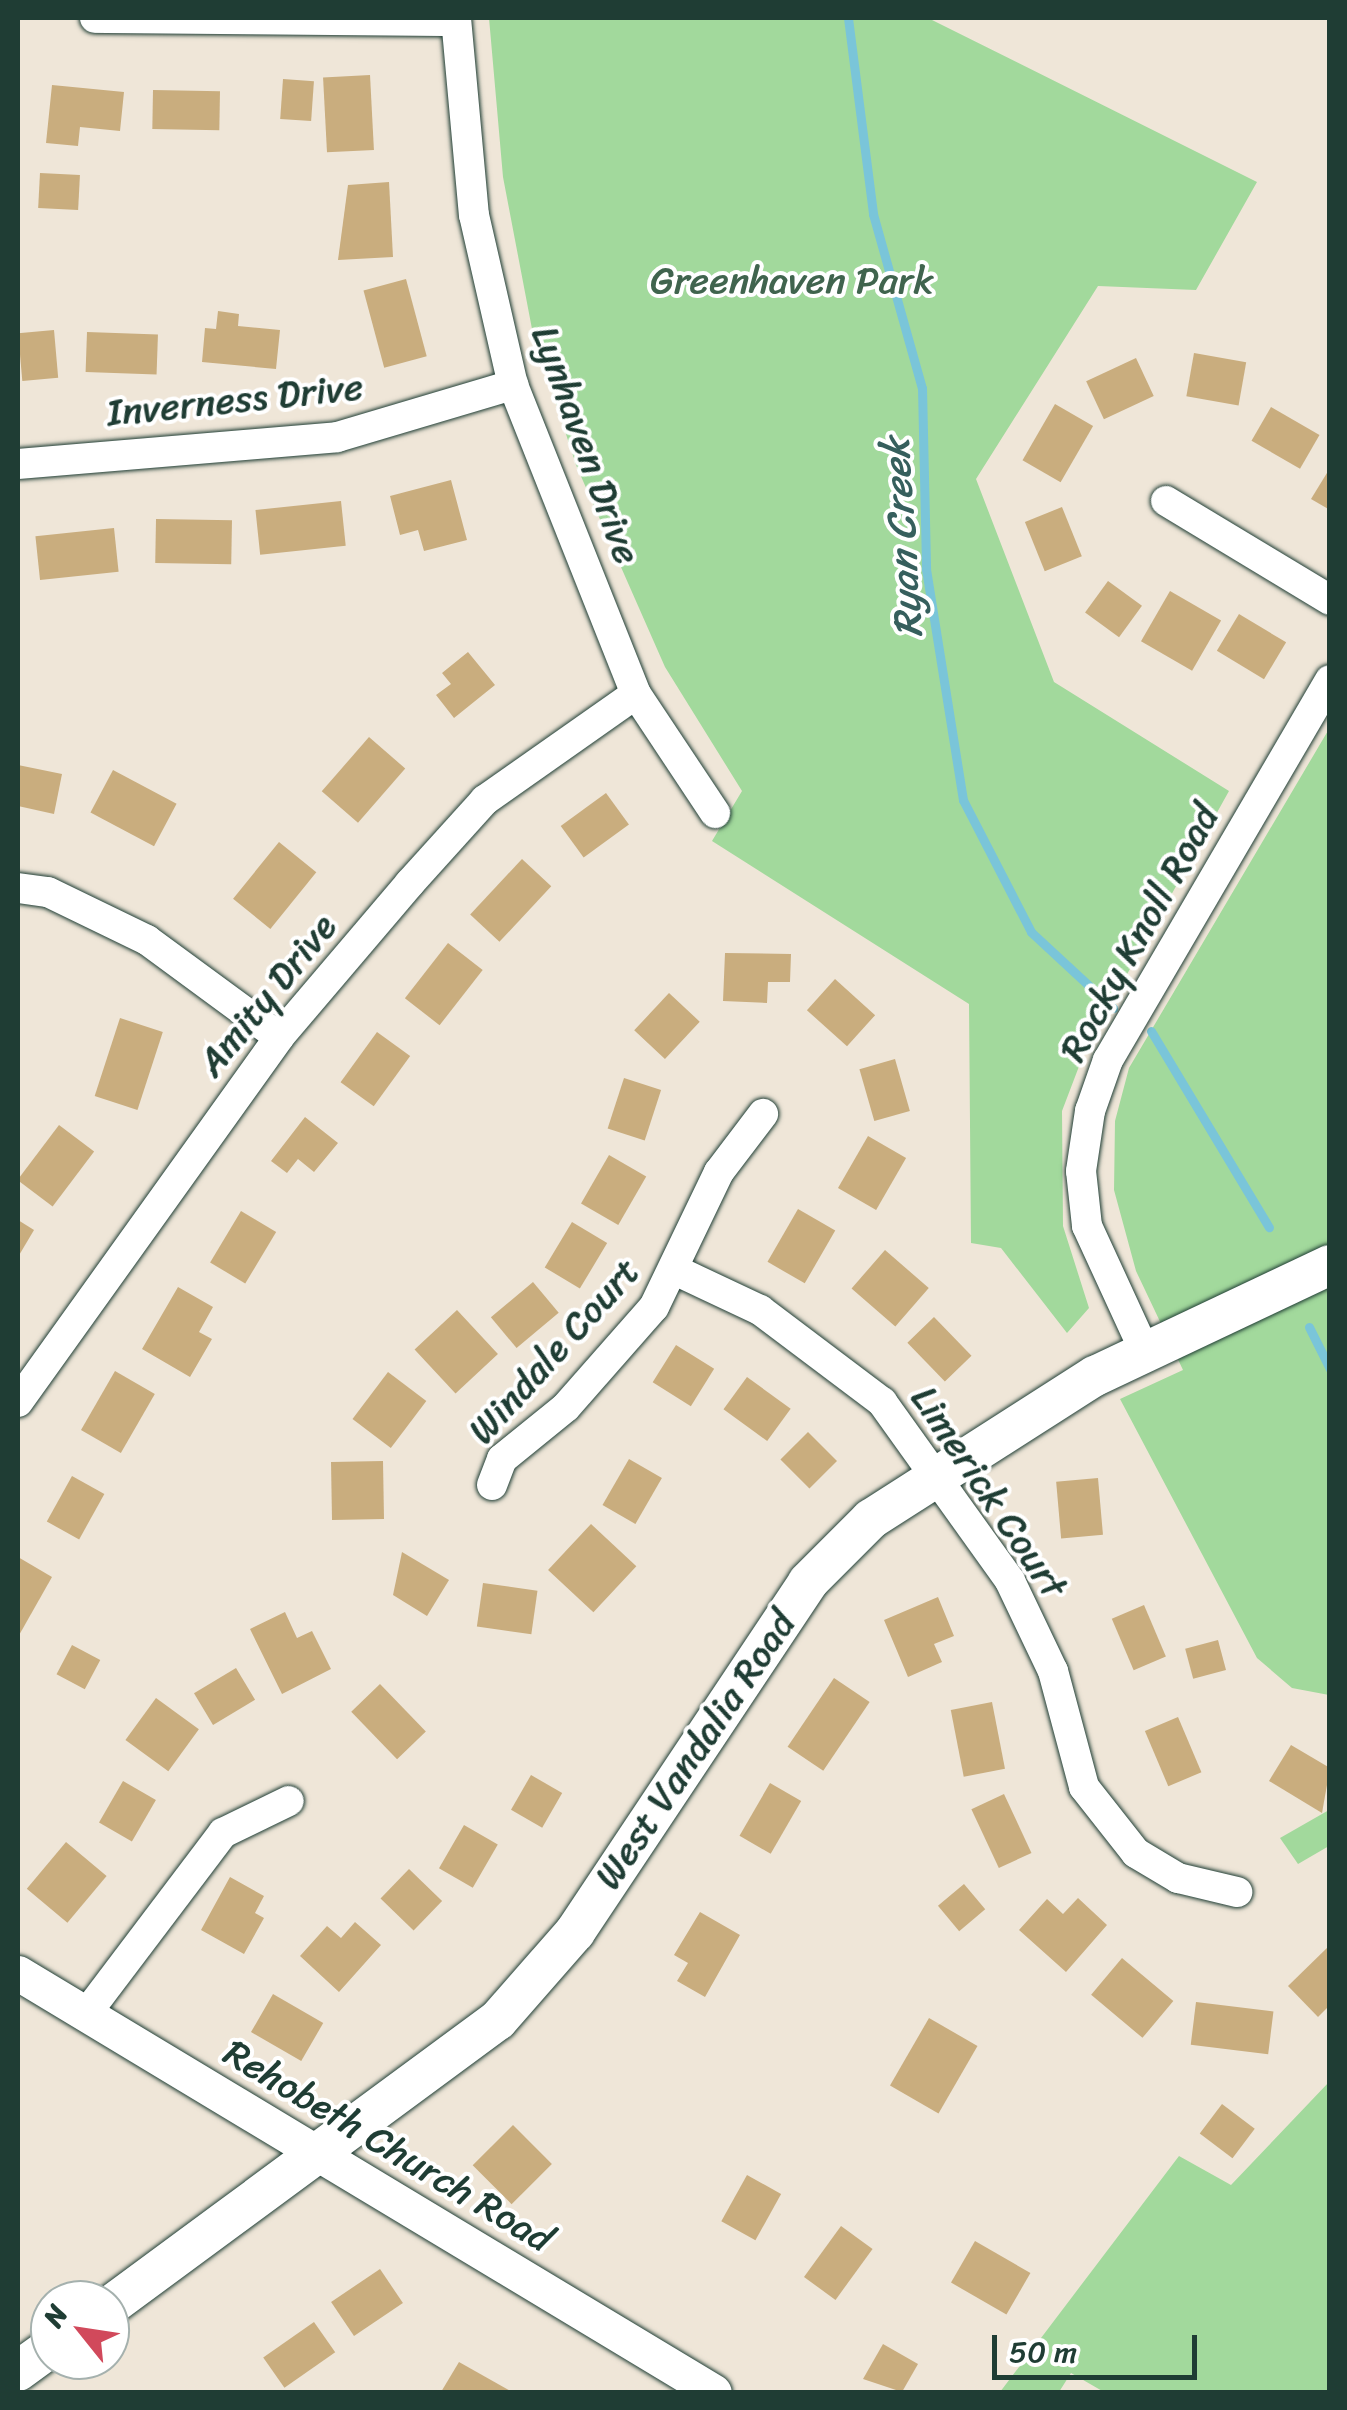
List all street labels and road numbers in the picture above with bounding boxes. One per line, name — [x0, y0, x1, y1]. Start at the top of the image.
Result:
street label: Lynhaven Drive — [522, 320, 650, 570]
street label: Inverness Drive — [105, 364, 365, 436]
street label: Rocky Knoll Road — [1050, 797, 1228, 1069]
street label: Amity Drive — [187, 904, 347, 1086]
street label: Windale Court — [459, 1249, 649, 1453]
street label: Limerick Court — [901, 1377, 1077, 1607]
street label: West Vandalia Road — [586, 1603, 804, 1897]
street label: Rehobeth Church Road — [215, 2030, 561, 2262]

